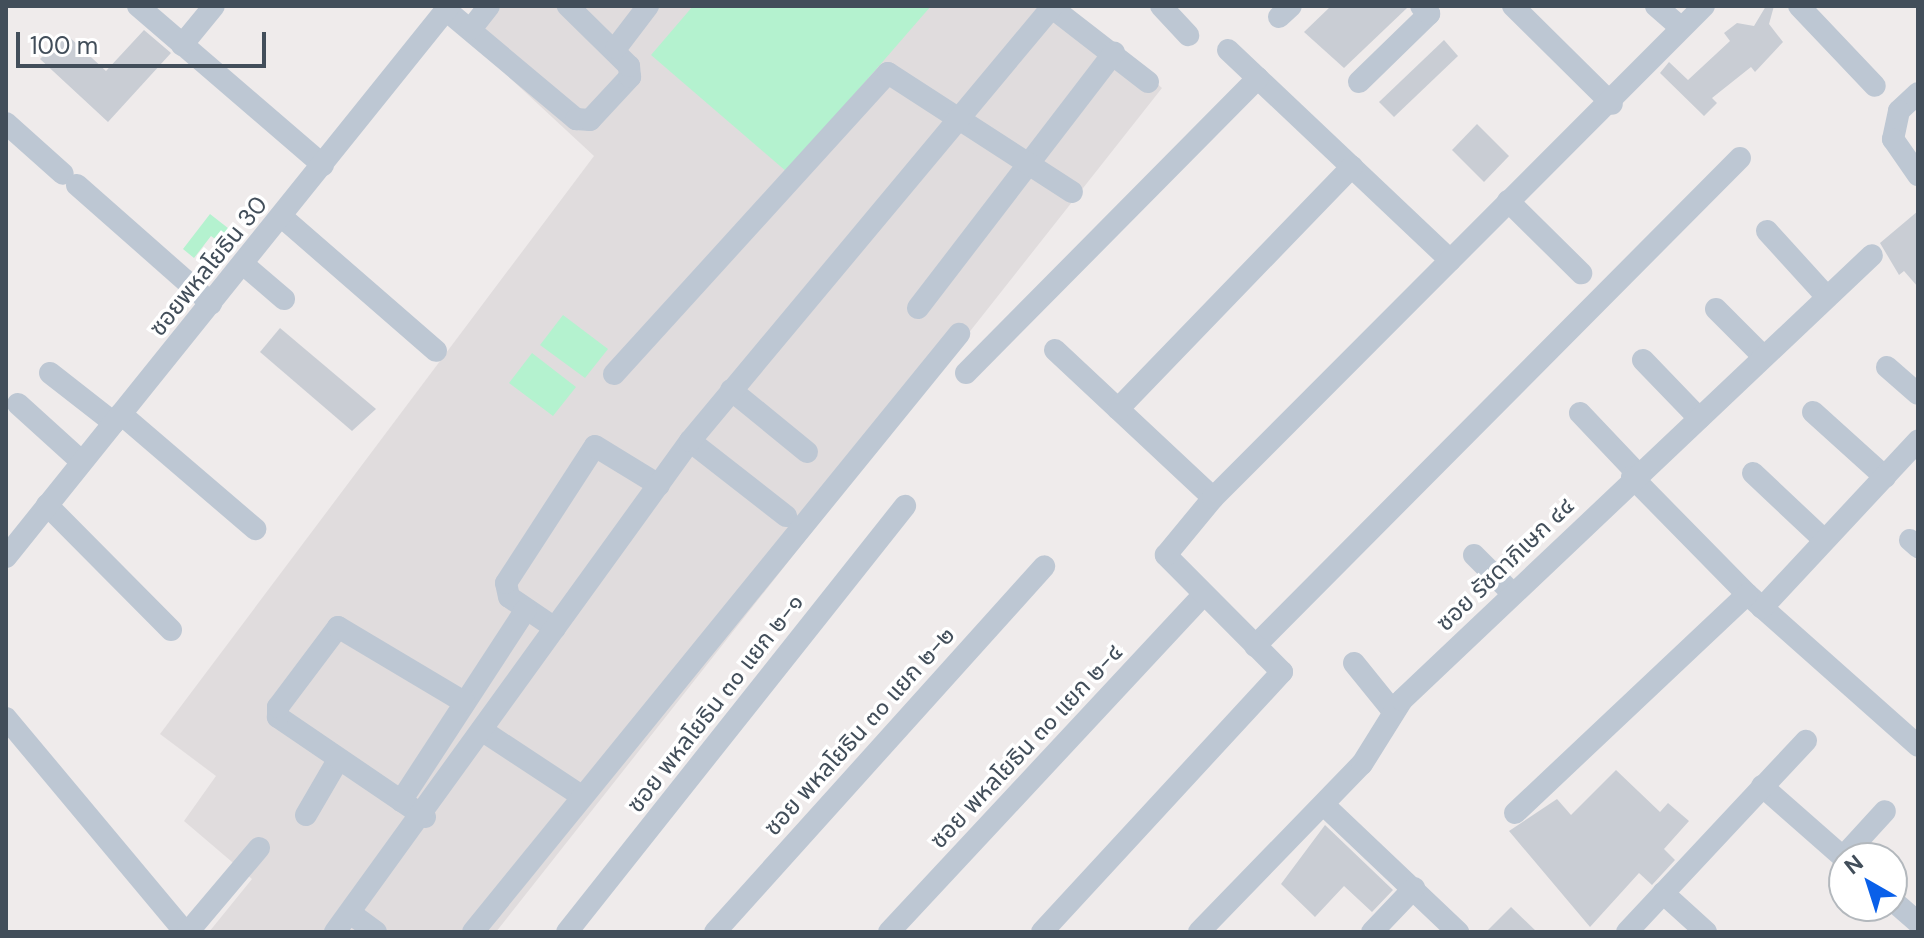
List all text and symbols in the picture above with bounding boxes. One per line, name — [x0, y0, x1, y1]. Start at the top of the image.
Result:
scale bar — [20, 16, 270, 66]
text: 100 m — [30, 30, 98, 61]
street label: ซอยพหลโยธิน 30 — [143, 190, 273, 342]
street label: ซอย รัชดาภิเษก ๔๔ — [1430, 491, 1580, 637]
street label: ซอย พหลโยธิน ๓๐ แยก ๒-๑ — [621, 588, 809, 818]
street label: ซอย พหลโยธิน ๓๐ แยก ๒-๒ — [758, 621, 960, 841]
street label: ซอย พหลโยธิน ๓๐ แยก ๒-๔ — [924, 638, 1128, 854]
north arrow — [1828, 842, 1908, 922]
text: N — [1838, 848, 1869, 881]

